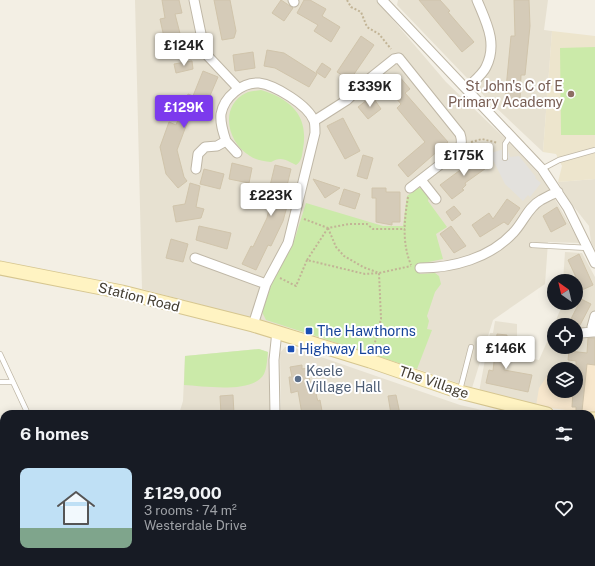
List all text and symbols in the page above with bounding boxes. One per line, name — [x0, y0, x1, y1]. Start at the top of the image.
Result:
pin: £124K — [156, 33, 212, 67]
text: £124K — [164, 38, 204, 53]
pin: £339K — [342, 74, 398, 108]
place label: St John's C of E Primary Academy — [448, 78, 564, 110]
text: £339K — [348, 79, 392, 94]
marker: St John's C of E Primary Academy — [566, 89, 576, 99]
pin: £129K — [156, 95, 212, 129]
text: £129K — [164, 100, 204, 115]
pin: £175K — [436, 143, 492, 177]
text: £175K — [444, 148, 484, 163]
pin: £223K — [243, 183, 299, 217]
text: £223K — [250, 188, 292, 203]
north arrow — [547, 274, 583, 310]
map controls — [547, 274, 583, 398]
street label: Station Road — [97, 279, 181, 315]
button: locate — [547, 318, 583, 354]
place label: The Hawthorns — [317, 323, 416, 339]
marker: The Hawthorns — [304, 326, 314, 336]
pin: £146K — [478, 336, 534, 370]
place label: Highway Lane — [299, 341, 390, 357]
text: £146K — [486, 341, 526, 356]
marker: Highway Lane — [286, 344, 296, 354]
button: layers — [547, 362, 583, 398]
place label: Keele Village Hall — [306, 363, 381, 395]
street label: The Village — [397, 363, 471, 401]
marker: Keele Village Hall — [293, 374, 303, 384]
icon: filters — [553, 423, 575, 445]
text: 6 homes — [20, 424, 89, 444]
text: £129,000 — [144, 483, 222, 503]
icon: home — [52, 484, 100, 532]
icon: heart — [553, 497, 575, 519]
text: 3 rooms · 74 m² — [144, 503, 237, 518]
text: Westerdale Drive — [144, 518, 247, 533]

